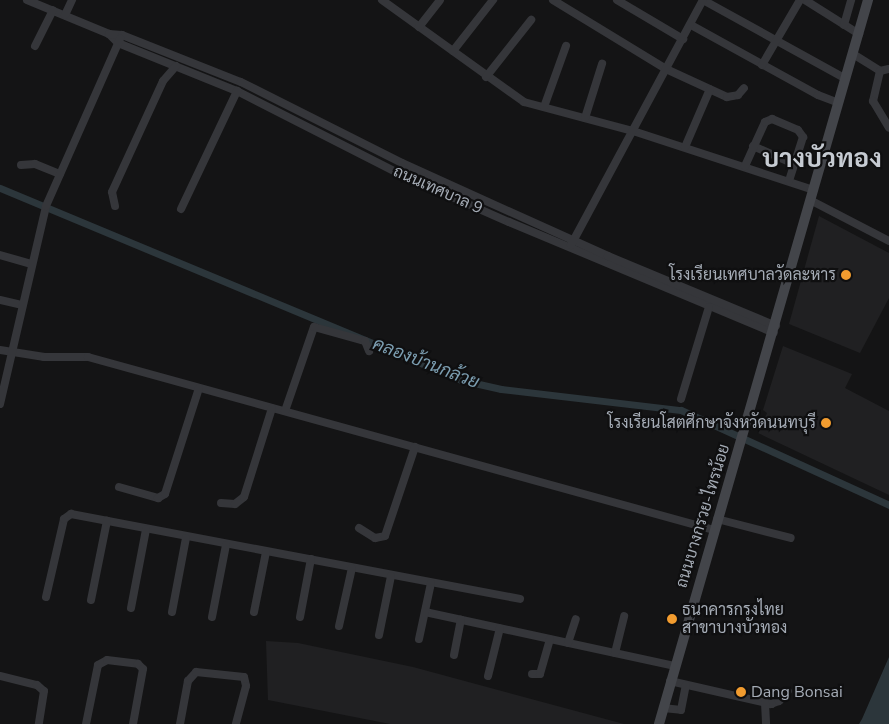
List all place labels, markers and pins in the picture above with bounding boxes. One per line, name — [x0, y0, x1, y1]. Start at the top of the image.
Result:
place label: โรงเรียนเทศบาลวัดละหาร — [669, 265, 836, 285]
marker: โรงเรียนเทศบาลวัดละหาร — [840, 269, 852, 281]
place label: โรงเรียนโสตศึกษาจังหวัดนนทบุรี — [607, 413, 816, 433]
marker: โรงเรียนโสตศึกษาจังหวัดนนทบุรี — [820, 417, 832, 429]
place label: ธนาคารกรุงไทย สาขาบางบัวทอง — [682, 600, 787, 638]
marker: ธนาคารกรุงไทย สาขาบางบัวทอง — [666, 613, 678, 625]
place label: Dang Bonsai — [751, 682, 843, 702]
marker: Dang Bonsai — [735, 686, 747, 698]

